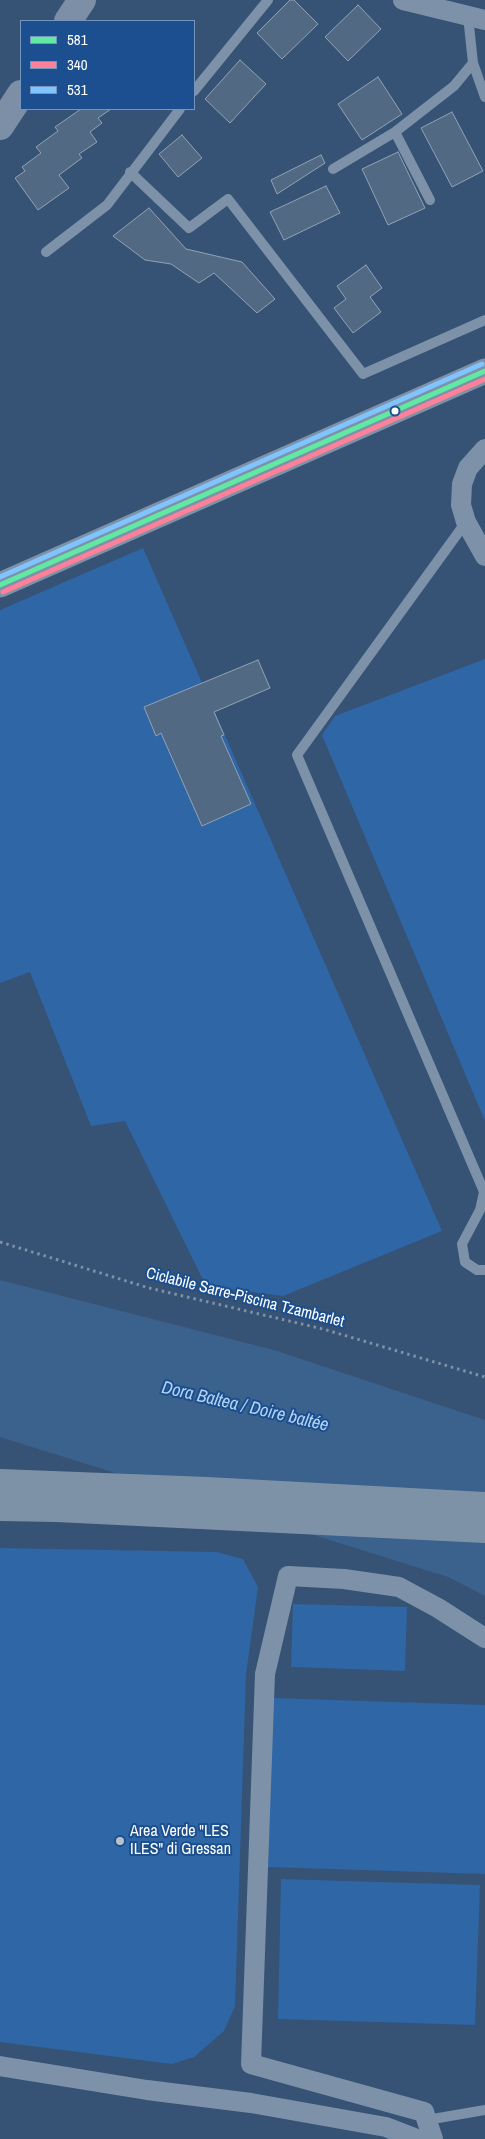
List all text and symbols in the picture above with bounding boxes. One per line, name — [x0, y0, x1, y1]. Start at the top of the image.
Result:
legend — [20, 20, 195, 110]
text: 581 — [67, 29, 88, 50]
text: 340 — [67, 54, 88, 75]
text: 531 — [67, 79, 88, 100]
unlabelled marker — [390, 406, 400, 416]
street label: Ciclabile Sarre-Piscina Tzambarlet — [144, 1264, 346, 1332]
water label: Dora Baltea / Doire baltée — [159, 1377, 331, 1437]
place label: Area Verde "LES ILES" di Gressan — [130, 1822, 231, 1860]
marker: Area Verde "LES ILES" di Gressan — [114, 1835, 126, 1847]

